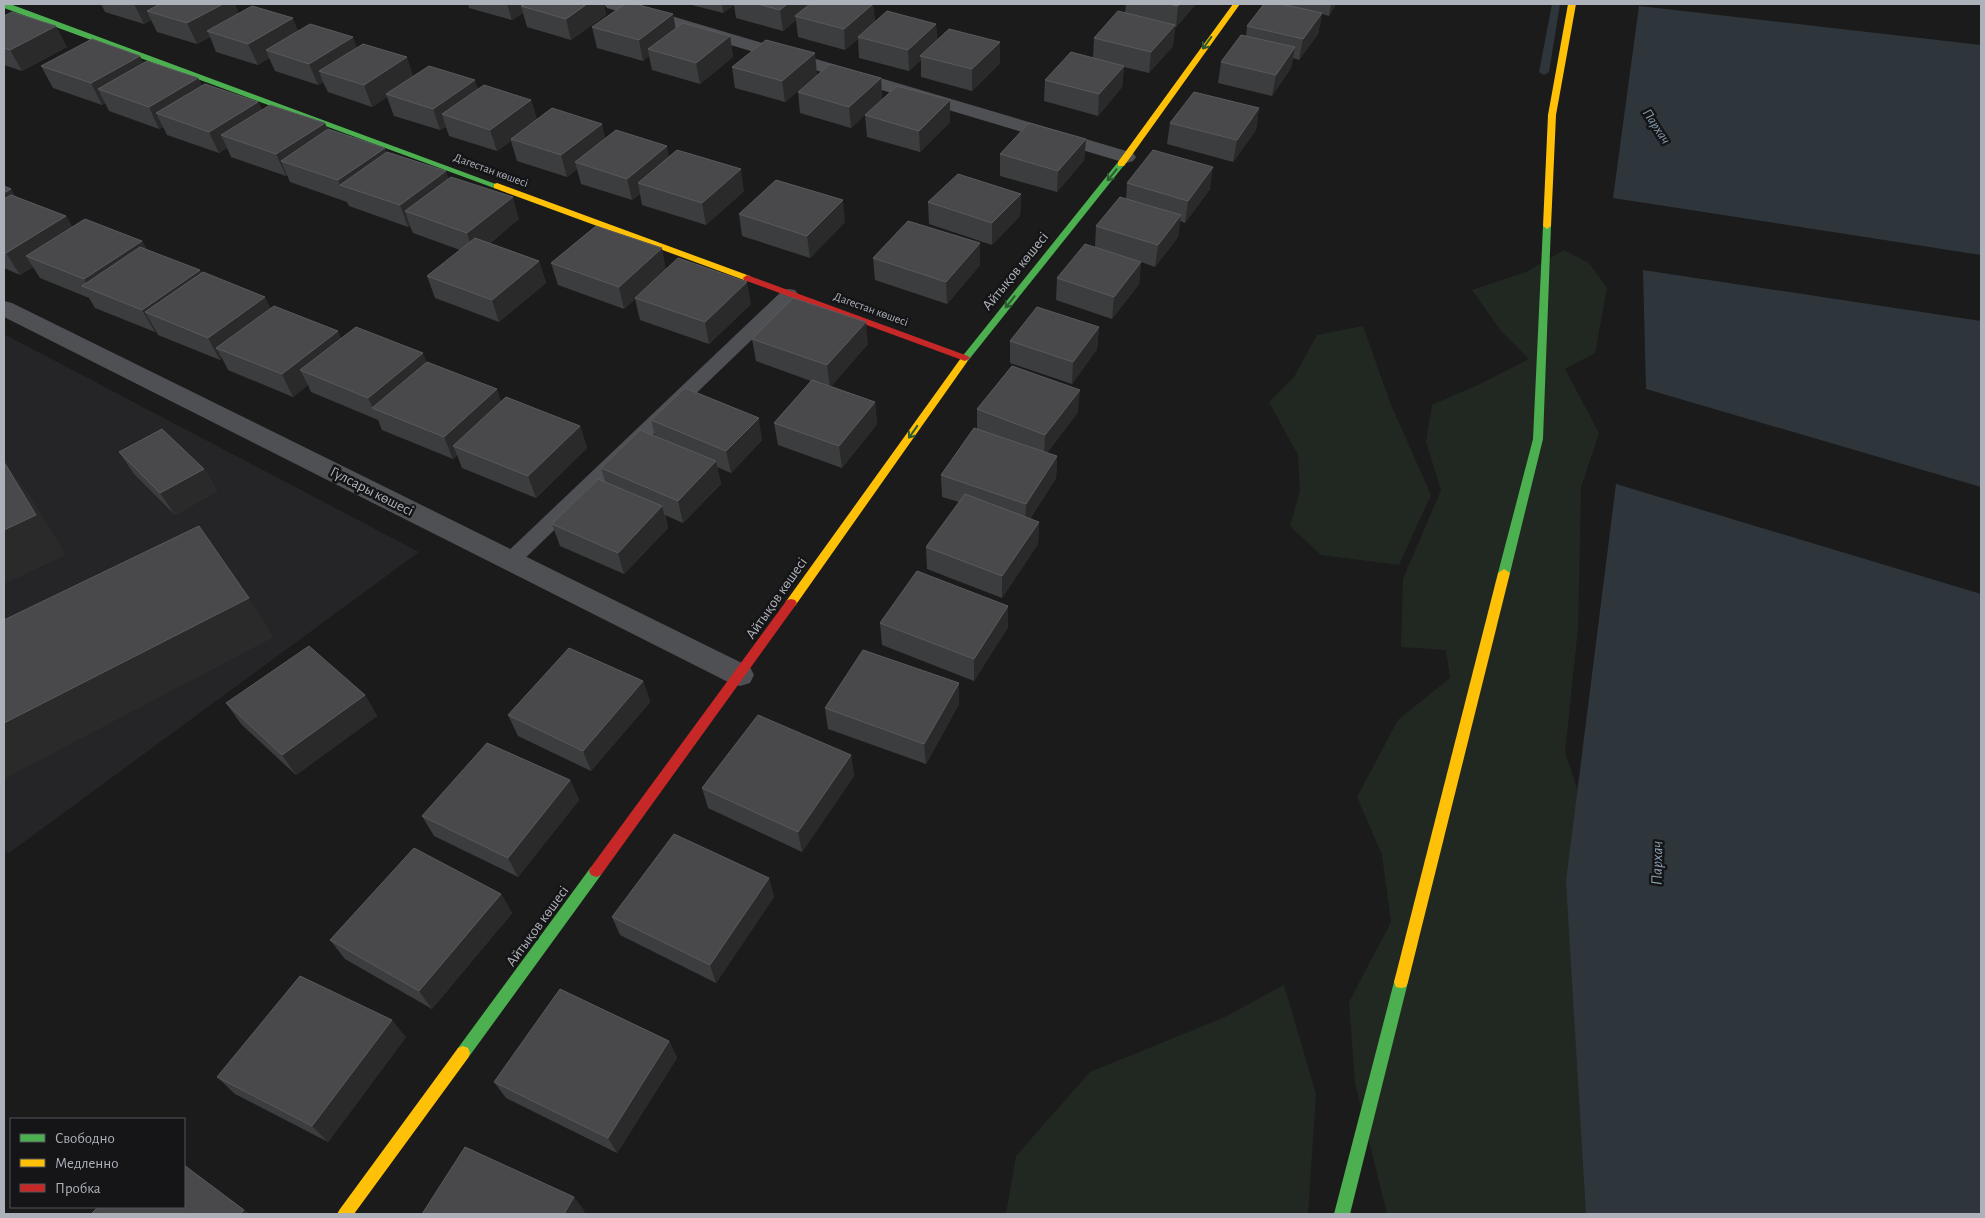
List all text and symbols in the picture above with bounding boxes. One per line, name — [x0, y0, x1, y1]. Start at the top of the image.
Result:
one-way arrow — [1202, 36, 1212, 50]
water label: Пархач — [1640, 106, 1673, 147]
street label: Дагестан көшесі — [452, 151, 530, 189]
one-way arrow — [1106, 168, 1117, 181]
street label: Айтықов көшесі — [979, 229, 1051, 313]
street label: Дагестан көшесі — [832, 290, 910, 328]
one-way arrow — [1005, 295, 1016, 308]
one-way arrow — [908, 425, 918, 439]
street label: Гүлсары көшесі — [328, 464, 416, 519]
street label: Айтықов көшесі — [743, 555, 810, 642]
water label: Пархач — [1649, 840, 1666, 885]
street label: Айтықов көшесі — [503, 883, 572, 969]
legend — [10, 1118, 185, 1208]
text: Свободно — [55, 1131, 115, 1146]
text: Медленно — [55, 1156, 119, 1171]
text: Пробка — [55, 1181, 101, 1196]

